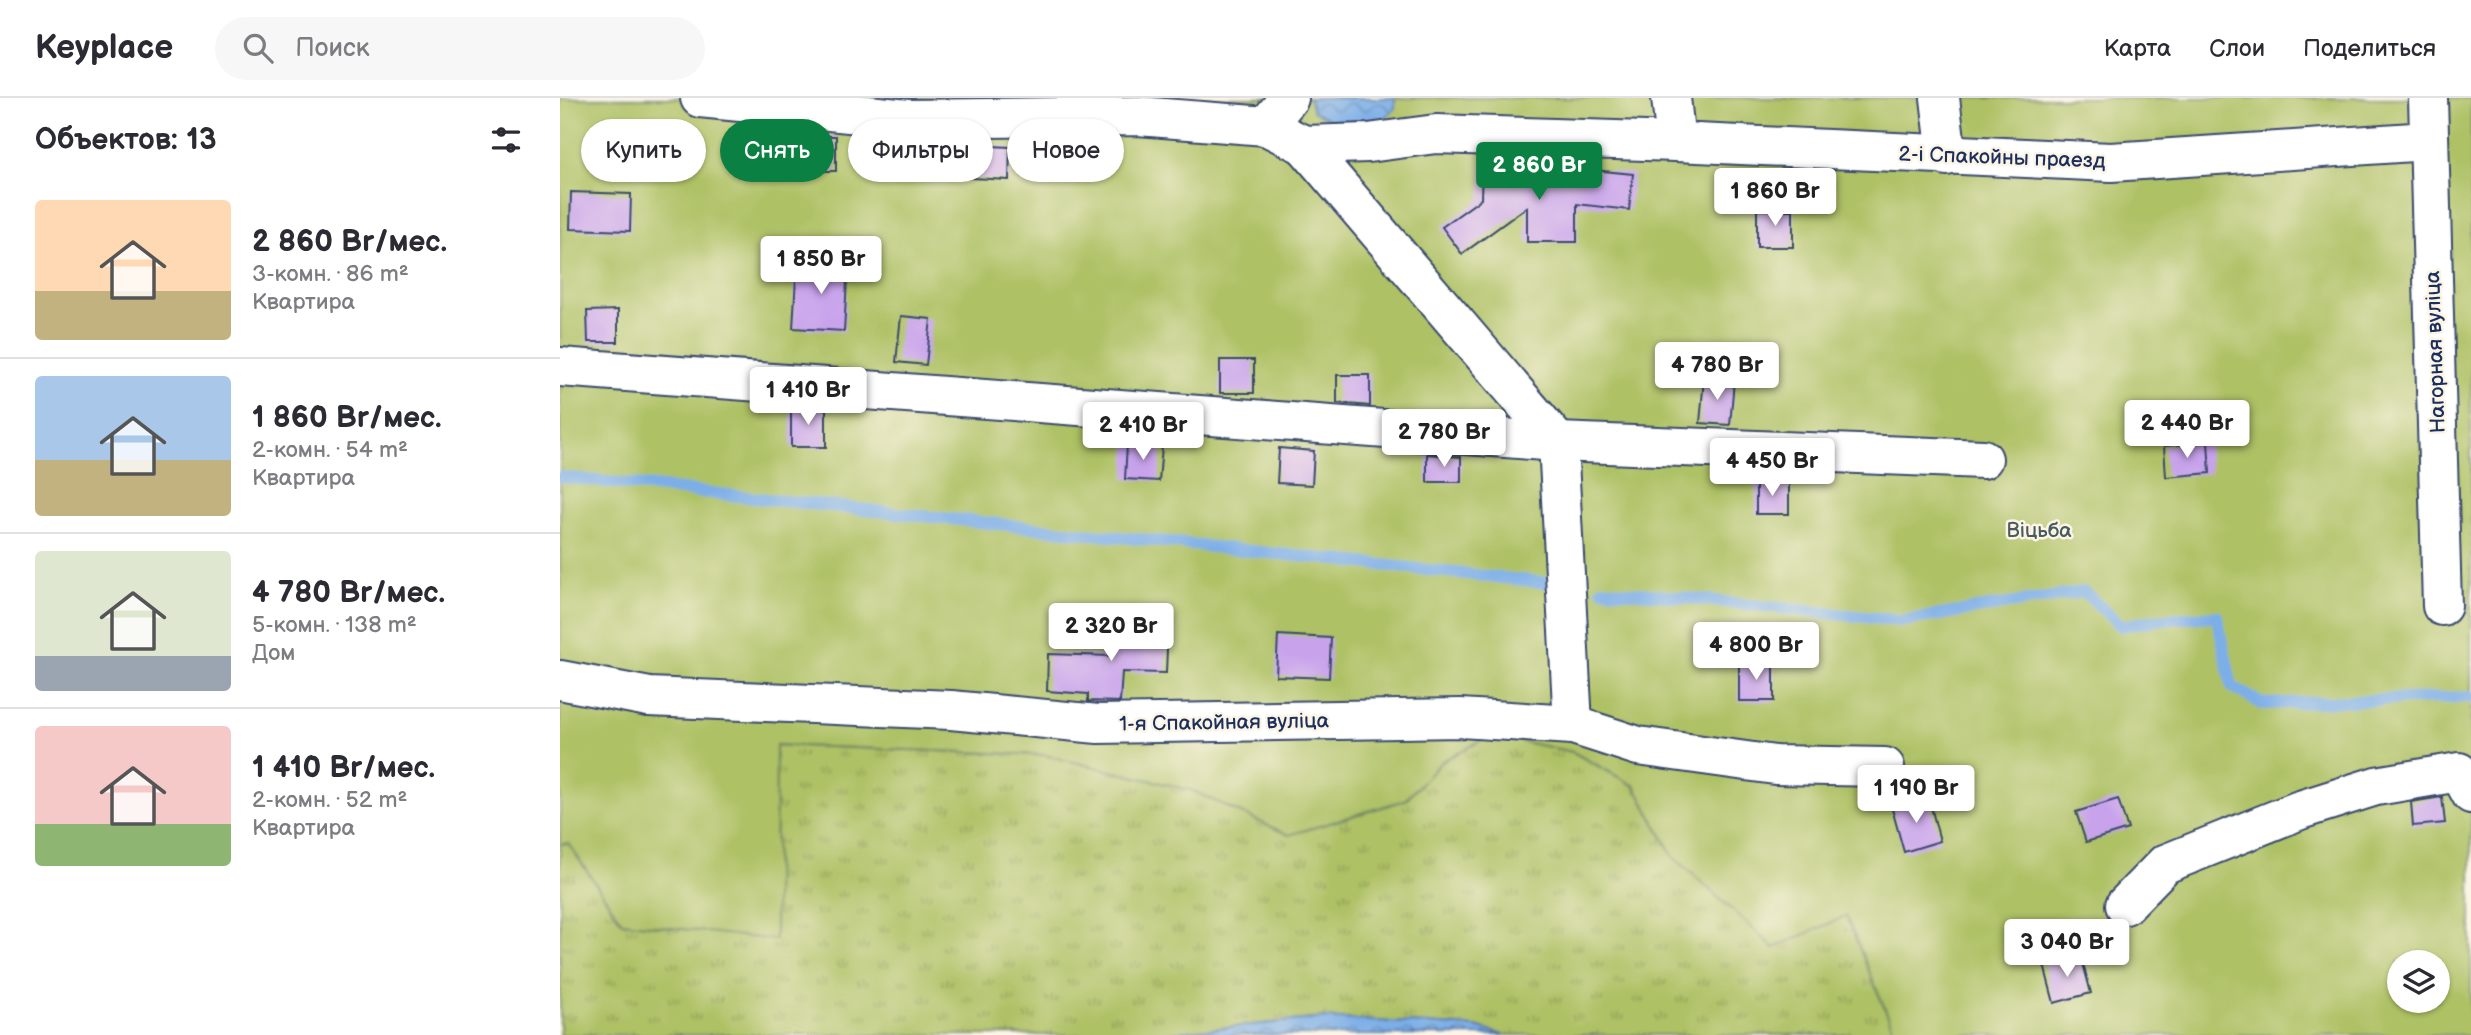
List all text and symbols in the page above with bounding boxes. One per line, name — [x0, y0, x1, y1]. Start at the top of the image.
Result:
search box — [215, 17, 705, 80]
text: Keyplace — [35, 28, 173, 68]
icon: search — [239, 29, 277, 67]
text: Поиск — [295, 33, 370, 64]
text: Карта — [2104, 34, 2171, 63]
text: Слои — [2209, 34, 2265, 63]
text: Поделиться — [2303, 34, 2436, 63]
chip: Купить — [581, 119, 706, 182]
chip: Снять — [720, 119, 834, 182]
chip: Фильтры — [848, 119, 993, 182]
chip: Новое — [1007, 119, 1124, 182]
icon: filters — [487, 121, 525, 159]
text: Объектов: 13 — [35, 122, 216, 158]
street label: 2-і Спакойны праезд — [1898, 141, 2106, 174]
pin: 2 860 Br — [1467, 142, 1611, 202]
text: 2 860 Br — [1492, 151, 1586, 179]
pin: 1 860 Br — [1703, 169, 1847, 228]
text: 1 860 Br — [1730, 177, 1820, 205]
text: 2 860 Br/мес. — [252, 224, 447, 260]
icon: home — [91, 228, 175, 312]
pin: 1 850 Br — [749, 236, 893, 296]
text: 1 850 Br — [777, 245, 865, 273]
text: 3-комн. · 86 m² — [252, 260, 409, 288]
street label: Нагорная вуліца — [2420, 270, 2451, 434]
text: Квартира — [252, 288, 355, 316]
pin: 4 780 Br — [1645, 342, 1789, 402]
text: 4 780 Br — [1671, 351, 1763, 379]
pin: 1 410 Br — [736, 368, 880, 427]
text: 1 410 Br — [766, 376, 850, 404]
text: 1 860 Br/мес. — [252, 400, 442, 436]
pin: 2 440 Br — [2115, 400, 2259, 460]
pin: 2 410 Br — [1071, 402, 1215, 462]
icon: home — [91, 404, 175, 488]
text: 2 440 Br — [2140, 409, 2234, 437]
pin: 2 780 Br — [1372, 410, 1516, 469]
text: 2 410 Br — [1099, 411, 1187, 439]
text: 2 780 Br — [1398, 418, 1490, 446]
text: 2-комн. · 54 m² — [252, 436, 408, 464]
pin: 4 450 Br — [1700, 438, 1844, 498]
text: 4 450 Br — [1726, 447, 1818, 475]
text: Квартира — [252, 464, 355, 492]
park label: Віцьба — [2006, 518, 2072, 543]
text: 4 780 Br/мес. — [252, 575, 445, 611]
icon: home — [91, 579, 175, 663]
pin: 2 320 Br — [1039, 603, 1183, 663]
text: 5-комн. · 138 m² — [252, 611, 417, 639]
text: 2 320 Br — [1065, 612, 1157, 640]
pin: 4 800 Br — [1684, 622, 1828, 682]
text: 4 800 Br — [1709, 631, 1803, 659]
text: Дом — [252, 639, 295, 667]
street label: 1-я Спакойная вуліца — [1119, 708, 1330, 737]
text: 1 410 Br/мес. — [252, 750, 435, 786]
icon: home — [91, 754, 175, 838]
pin: 1 190 Br — [1844, 766, 1988, 825]
text: 1 190 Br — [1874, 774, 1959, 802]
text: 2-комн. · 52 m² — [252, 786, 407, 814]
text: Квартира — [252, 814, 355, 842]
pin: 3 040 Br — [1995, 920, 2139, 979]
text: 3 040 Br — [2020, 928, 2114, 956]
map controls — [2387, 950, 2450, 1013]
button: layers — [2387, 950, 2450, 1013]

